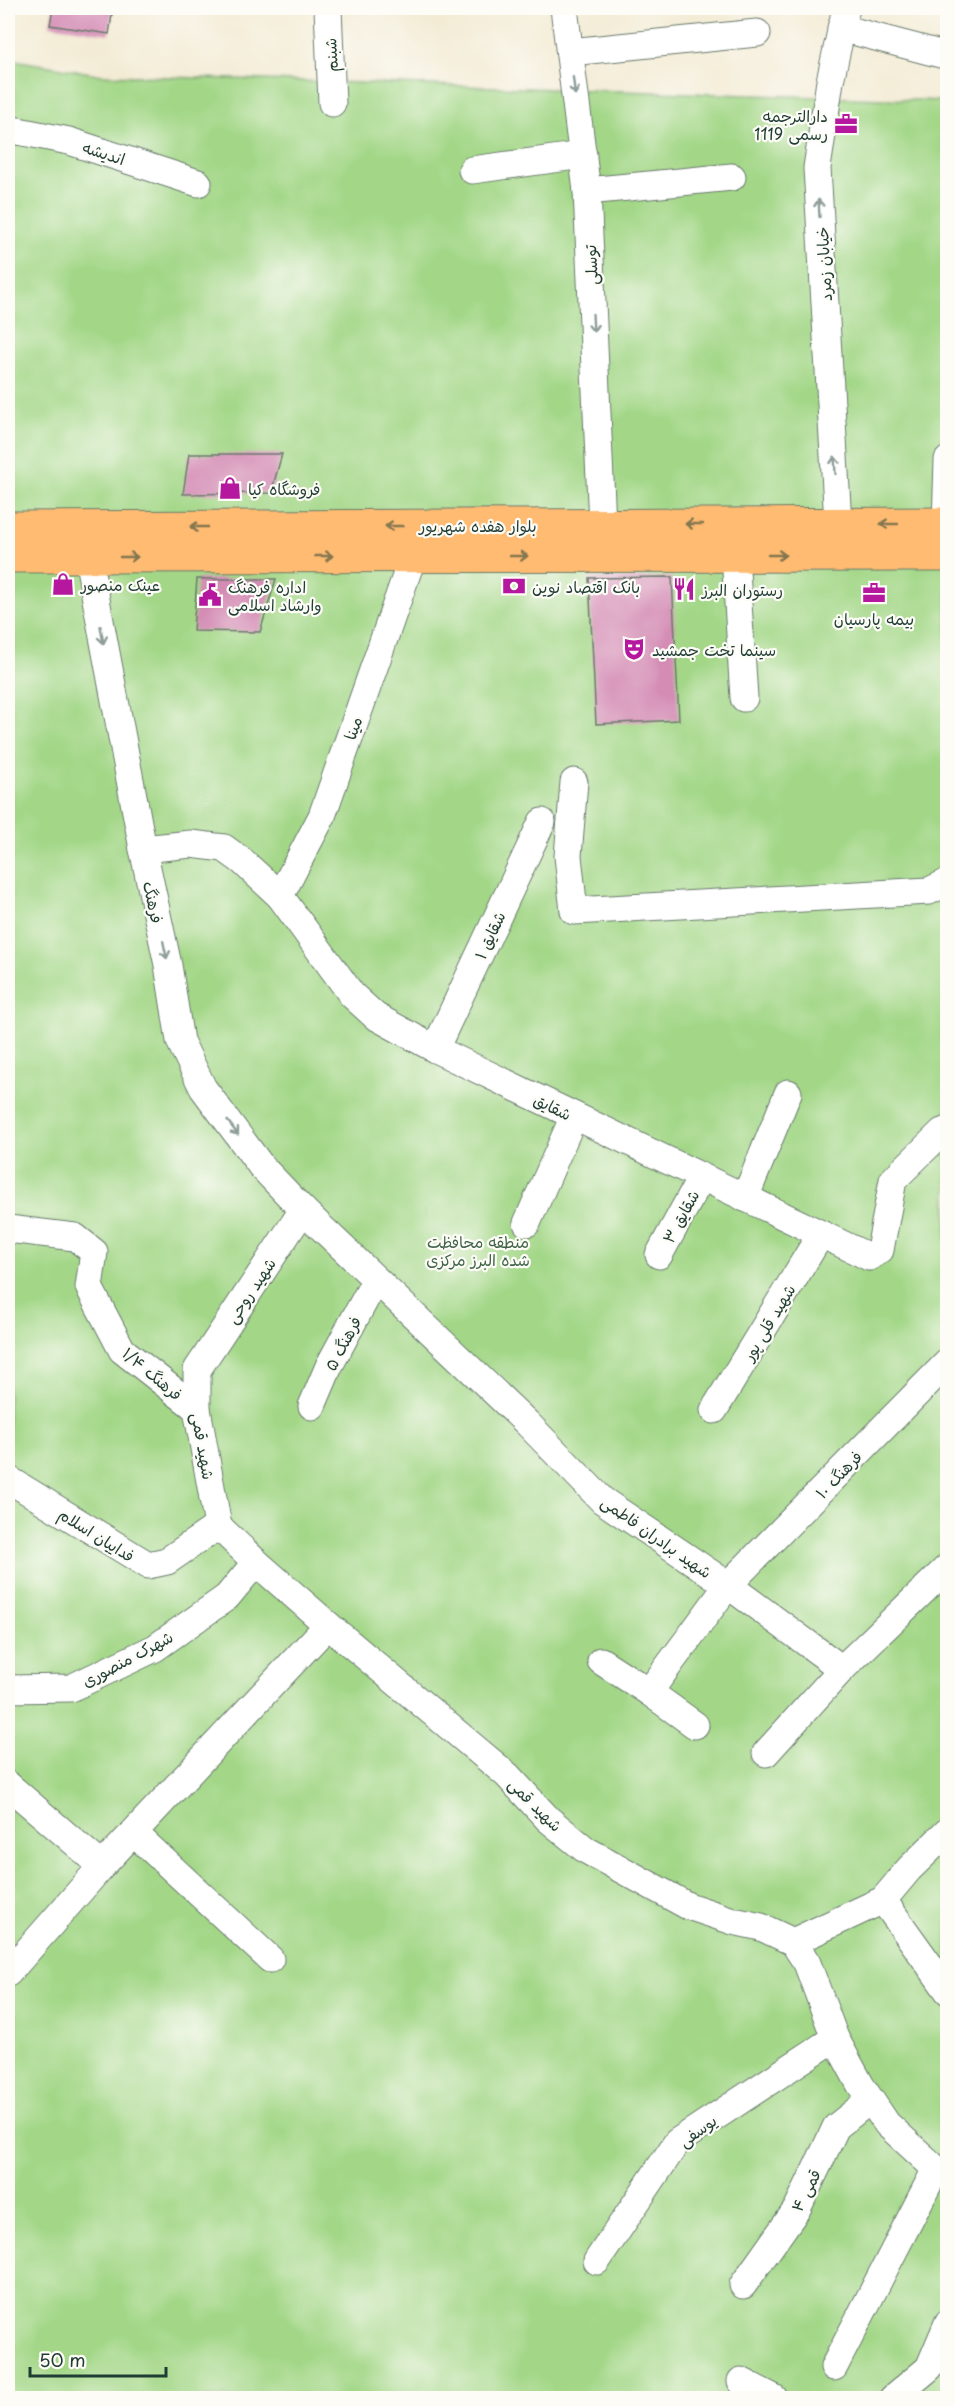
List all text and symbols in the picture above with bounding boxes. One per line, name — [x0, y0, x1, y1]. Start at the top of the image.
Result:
street label: شبنم — [317, 37, 345, 73]
one-way arrow — [569, 76, 580, 96]
place label: دارالترجمه رسمی 1119 — [754, 103, 828, 145]
office icon: دارالترجمه رسمی 1119 — [833, 111, 859, 137]
street label: اندیشه — [79, 134, 129, 170]
one-way arrow — [814, 198, 825, 218]
street label: خیابان زمرد — [809, 226, 837, 302]
street label: توسلی — [577, 244, 603, 286]
one-way arrow — [587, 312, 598, 332]
one-way arrow — [829, 456, 840, 476]
shop icon: فروشگاه کیا — [217, 475, 243, 501]
place label: فروشگاه کیا — [248, 476, 320, 500]
street label: بلوار هفده شهریور — [417, 513, 537, 537]
one-way arrow — [685, 518, 705, 530]
one-way arrow — [880, 518, 900, 530]
one-way arrow — [385, 520, 405, 532]
one-way arrow — [190, 521, 210, 533]
one-way arrow — [766, 549, 786, 561]
one-way arrow — [313, 550, 333, 562]
one-way arrow — [508, 550, 528, 562]
one-way arrow — [118, 551, 138, 563]
shop icon: عینک منصور — [50, 571, 76, 597]
place label: عینک منصور — [79, 572, 160, 596]
bank icon: بانک اقتصاد نوین — [501, 573, 527, 599]
place label: اداره فرهنگ وارشاد اسلامی — [228, 574, 322, 616]
place label: بانک اقتصاد نوین — [532, 574, 640, 598]
restaurant icon: رستوران البرز — [671, 576, 697, 602]
place label: رستوران البرز — [700, 577, 783, 601]
office icon: بیمه پارسیان — [861, 580, 887, 606]
public building icon: اداره فرهنگ وارشاد اسلامی — [197, 582, 223, 608]
place label: بیمه پارسیان — [834, 606, 914, 630]
one-way arrow — [97, 625, 108, 644]
theatre icon: سینما تخت جمشید — [621, 636, 647, 662]
place label: سینما تخت جمشید — [652, 637, 776, 661]
street label: مینا — [337, 713, 367, 743]
street label: فرهنگ — [138, 879, 170, 925]
street label: شقایق ۱ — [467, 907, 511, 963]
one-way arrow — [160, 940, 171, 959]
street label: شقایق — [530, 1087, 576, 1125]
one-way arrow — [227, 1120, 240, 1136]
street label: شقایق ۳ — [656, 1185, 704, 1247]
park label: منطقه محافظت شده البرز مرکزی — [426, 1229, 530, 1271]
street label: شهید روحی — [219, 1252, 281, 1328]
street label: شهید قلی پور — [735, 1279, 800, 1367]
street label: فرهنگ ۵ — [318, 1311, 366, 1375]
street label: فرهنگ ۱/۴ — [118, 1341, 188, 1405]
street label: شهید قمی — [186, 1411, 222, 1481]
street label: فرهنگ ۱۰ — [809, 1445, 867, 1503]
street label: شهید برادران فاطمی — [597, 1489, 717, 1583]
street label: فداییان اسلام — [53, 1501, 140, 1569]
street label: شهرک منصوری — [77, 1624, 177, 1692]
street label: شهید قمی — [504, 1772, 568, 1836]
street label: یوسفی — [673, 2108, 721, 2152]
street label: قمی ۴ — [784, 2165, 826, 2215]
scale bar — [30, 2340, 166, 2378]
text: 50 m — [39, 2346, 86, 2373]

